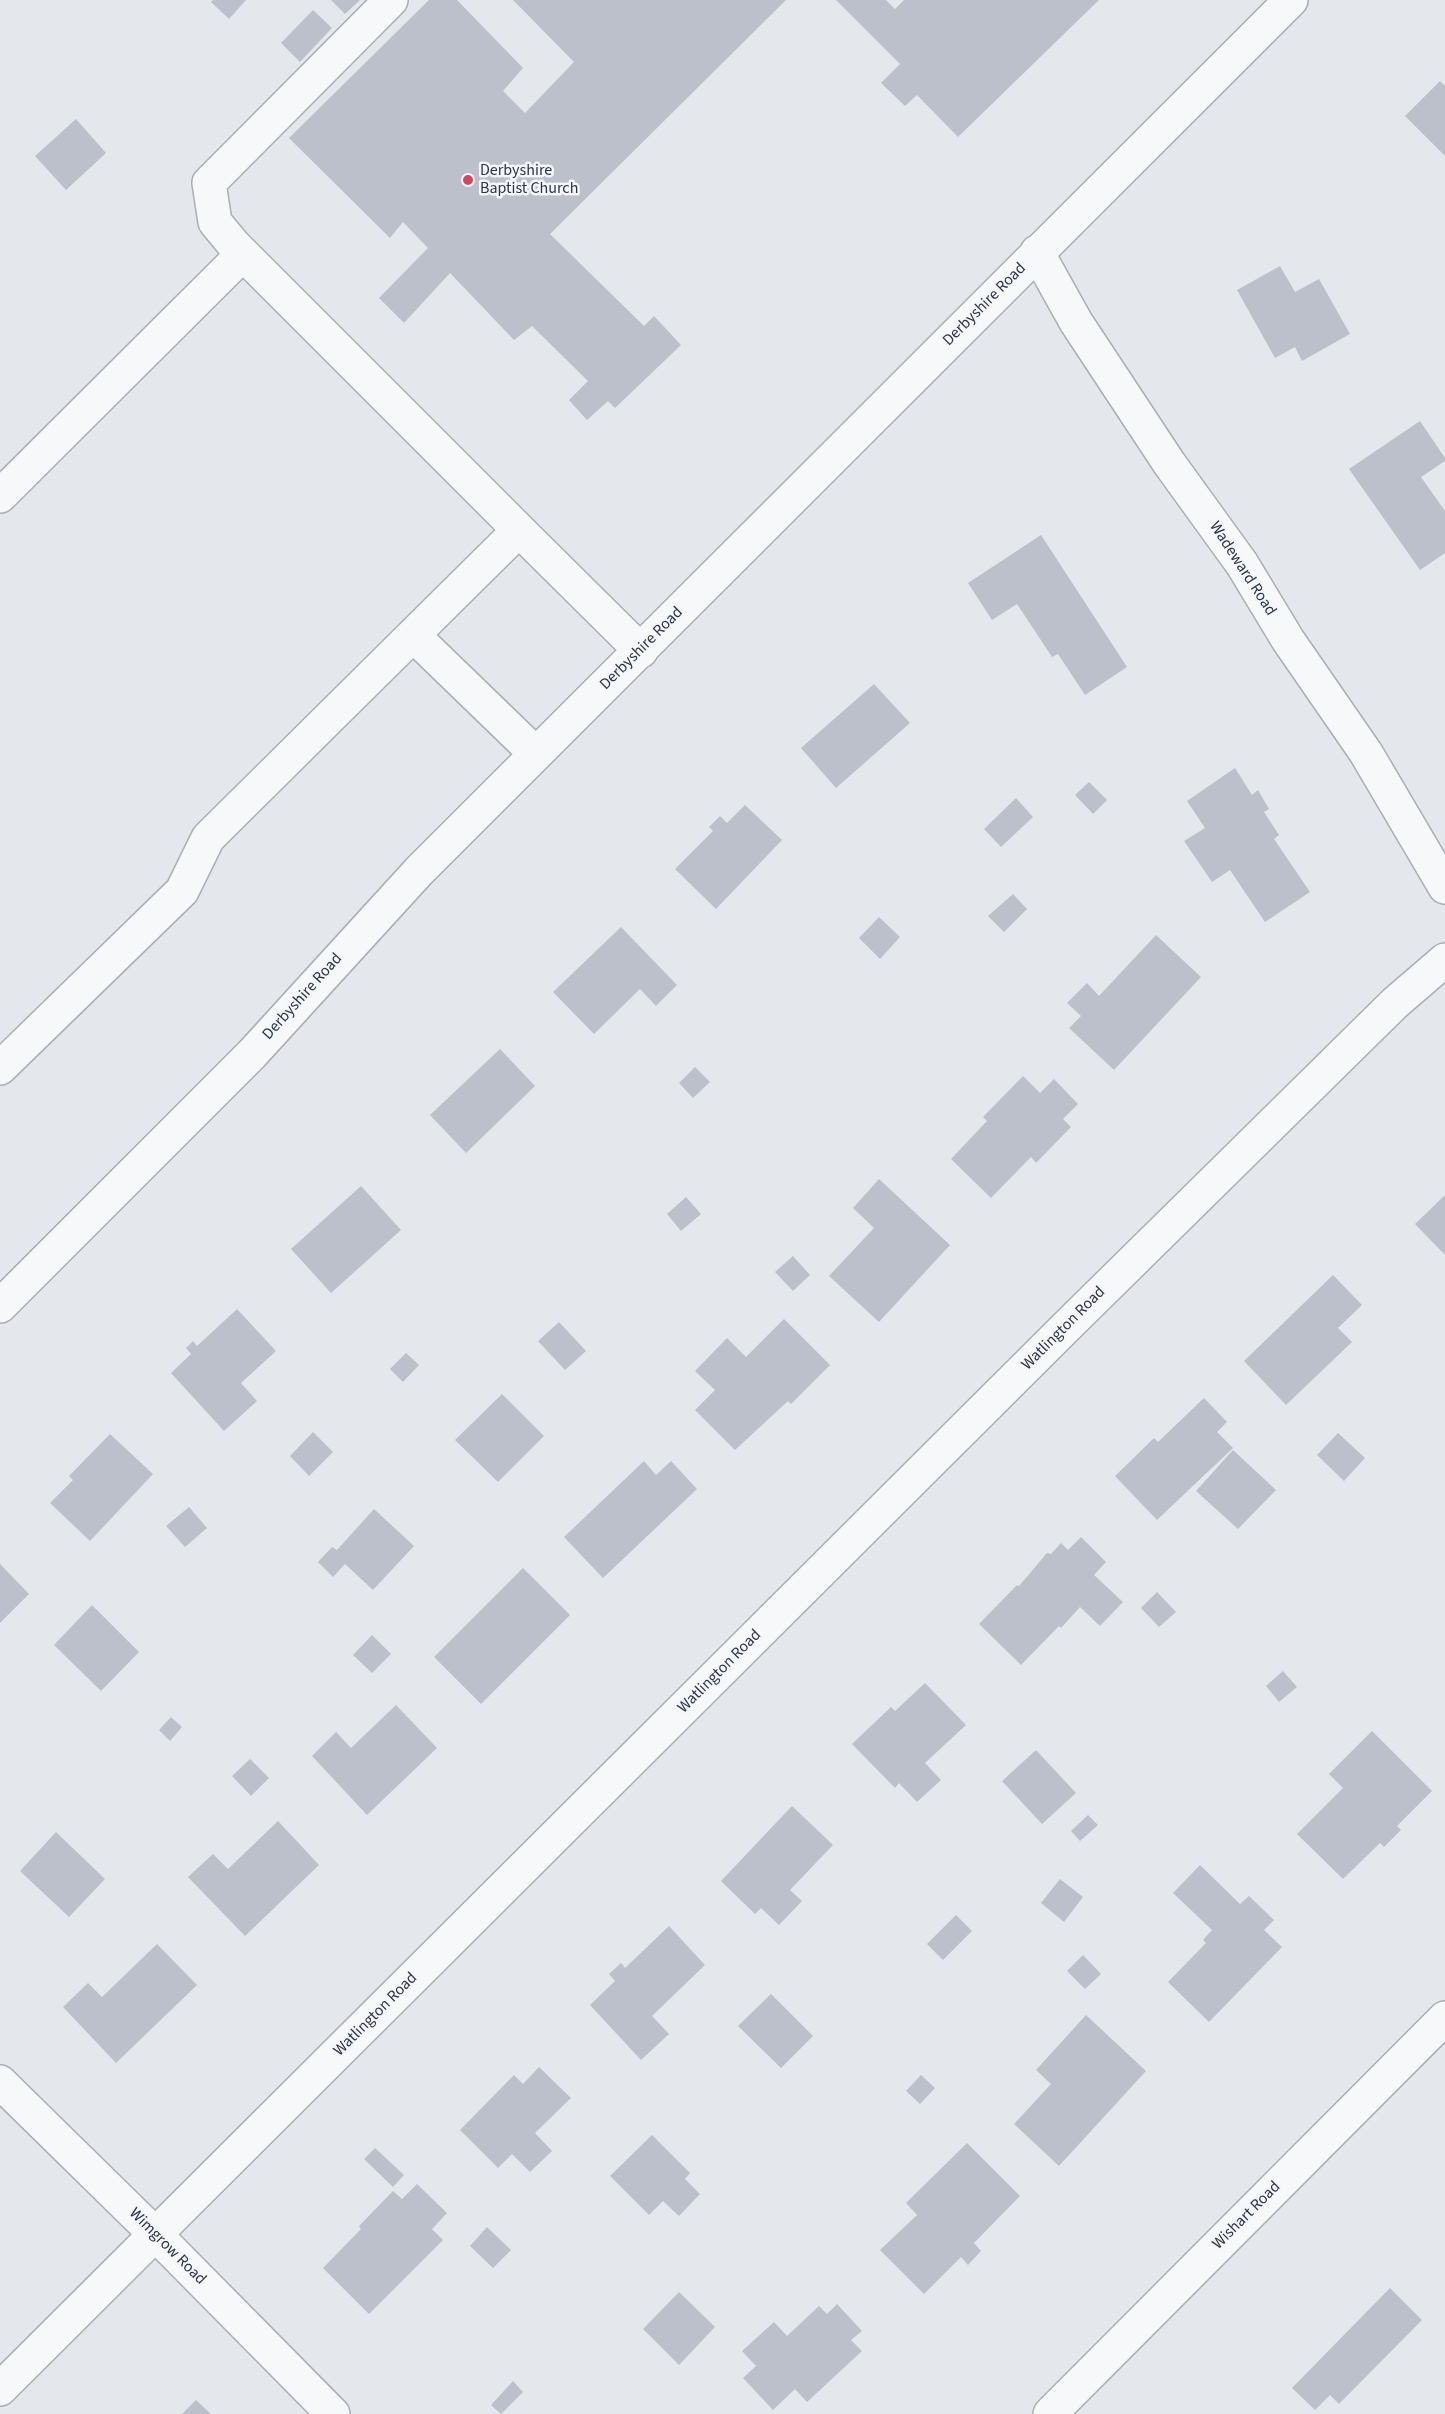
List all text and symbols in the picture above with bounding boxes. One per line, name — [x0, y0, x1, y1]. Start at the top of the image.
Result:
place label: Derbyshire Baptist Church — [480, 161, 578, 199]
marker: Derbyshire Baptist Church — [461, 173, 475, 187]
street label: Derbyshire Road — [939, 259, 1031, 351]
street label: Wadeward Road — [1204, 518, 1280, 620]
street label: Derbyshire Road — [596, 603, 688, 695]
street label: Derbyshire Road — [259, 950, 347, 1044]
street label: Watlington Road — [1018, 1283, 1110, 1375]
street label: Watlington Road — [674, 1626, 766, 1718]
street label: Watlington Road — [330, 1969, 422, 2061]
street label: Wishart Road — [1209, 2178, 1285, 2254]
street label: Wimgrow Road — [125, 2205, 209, 2289]

